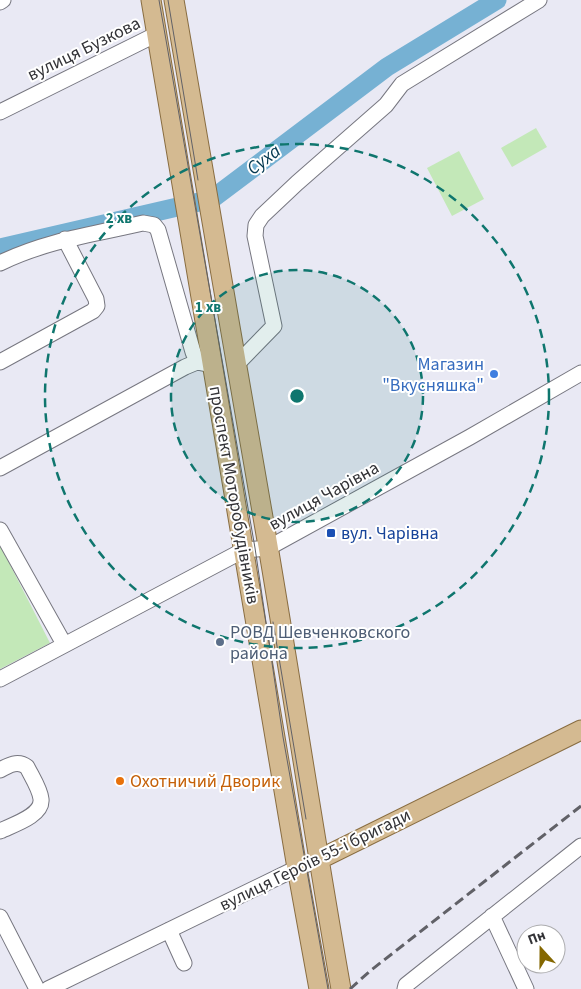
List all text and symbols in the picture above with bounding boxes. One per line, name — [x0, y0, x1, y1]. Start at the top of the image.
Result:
street label: вулиця Бузкова — [23, 11, 145, 87]
water label: Суха — [241, 138, 287, 182]
text: 2 хв — [106, 208, 132, 229]
text: 1 хв — [195, 297, 221, 318]
place label: Магазин "Вкусняшка" — [382, 352, 484, 398]
marker: Магазин "Вкусняшка" — [488, 368, 500, 380]
street label: проспект Моторобудівників — [202, 384, 266, 606]
centre of rings — [288, 387, 306, 405]
street label: вулиця Чарівна — [264, 455, 384, 537]
place label: вул. Чарівна — [341, 521, 439, 546]
marker: вул. Чарівна — [325, 527, 337, 539]
place label: РОВД Шевченковского района — [230, 620, 410, 666]
marker: РОВД Шевченковского района — [214, 636, 226, 648]
place label: Охотничий Дворик — [130, 769, 280, 794]
marker: Охотничий Дворик — [114, 775, 126, 787]
street label: вулиця Героїв 55-ї бригади — [215, 803, 415, 917]
north arrow — [516, 924, 566, 974]
text: Пн — [525, 925, 548, 950]

